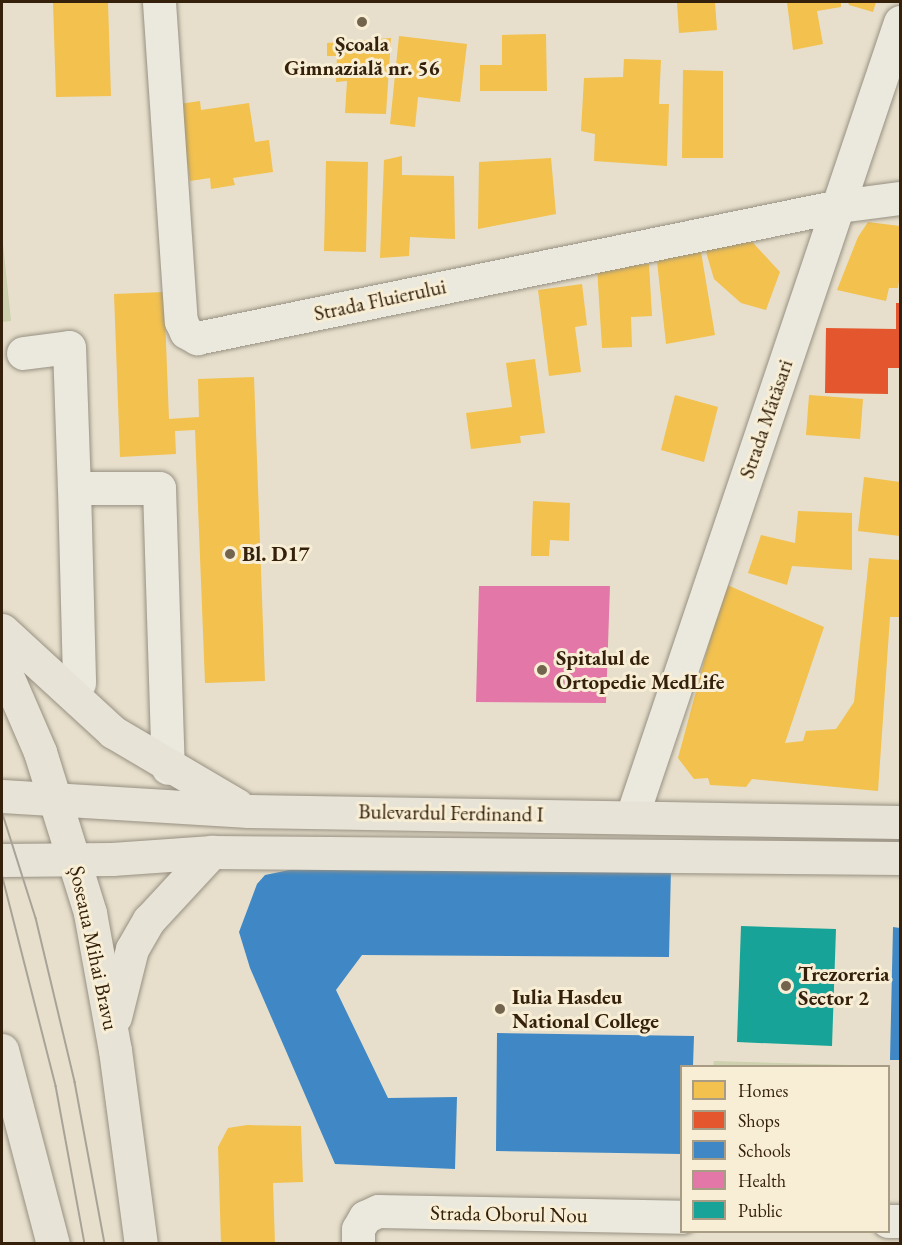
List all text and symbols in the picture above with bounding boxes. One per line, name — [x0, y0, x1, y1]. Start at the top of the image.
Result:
marker: Școala Gimnazială nr. 56 — [355, 15, 369, 29]
place label: Școala Gimnazială nr. 56 — [284, 31, 440, 81]
street label: Strada Fluierului — [312, 274, 448, 326]
street label: Strada Mătăsari — [734, 356, 798, 482]
place label: Bl. D17 — [242, 541, 310, 567]
marker: Bl. D17 — [223, 547, 237, 561]
place label: Spitalul de Ortopedie MedLife — [556, 645, 724, 695]
marker: Spitalul de Ortopedie MedLife — [533, 661, 551, 679]
street label: Bulevardul Ferdinand I — [358, 799, 544, 827]
street label: Șoseaua Mihai Bravu — [64, 864, 124, 1032]
place label: Trezoreria Sector 2 — [798, 961, 890, 1011]
marker: Trezoreria Sector 2 — [779, 979, 793, 993]
place label: Iulia Hasdeu National College — [512, 984, 659, 1034]
marker: Iulia Hasdeu National College — [493, 1002, 507, 1016]
legend — [680, 1065, 890, 1233]
text: Homes — [738, 1079, 788, 1102]
text: Shops — [738, 1109, 780, 1132]
text: Schools — [738, 1139, 791, 1162]
text: Health — [738, 1169, 786, 1192]
text: Public — [738, 1199, 782, 1222]
street label: Strada Oborul Nou — [430, 1200, 588, 1228]

